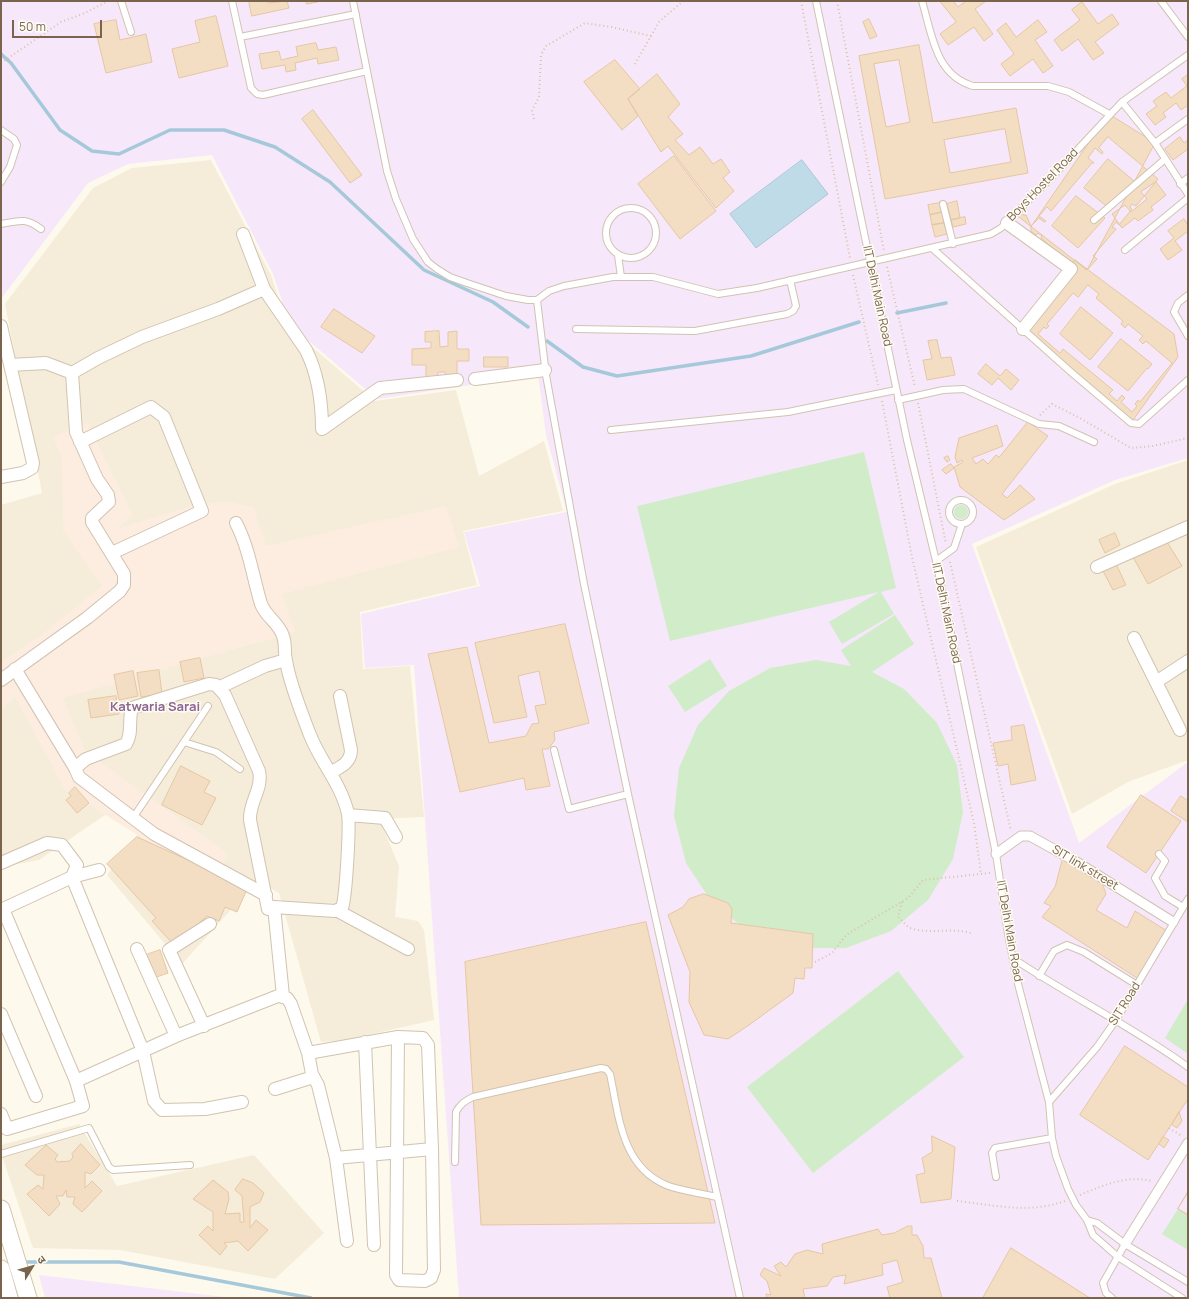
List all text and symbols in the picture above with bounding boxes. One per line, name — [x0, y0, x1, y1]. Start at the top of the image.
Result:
scale bar — [14, 12, 104, 38]
text: 50 m — [19, 18, 46, 35]
street label: Boys Hostel Road — [1004, 145, 1082, 225]
street label: IIT Delhi Main Road — [859, 244, 895, 348]
street label: IIT Delhi Main Road — [928, 561, 964, 665]
district label: Katwaria Sarai — [110, 699, 200, 715]
street label: SIT link street — [1049, 843, 1121, 893]
street label: IIT Delhi Main Road — [993, 879, 1025, 983]
street label: SIT Road — [1106, 980, 1144, 1028]
north arrow — [12, 1247, 52, 1287]
text: उ — [34, 1252, 50, 1267]

